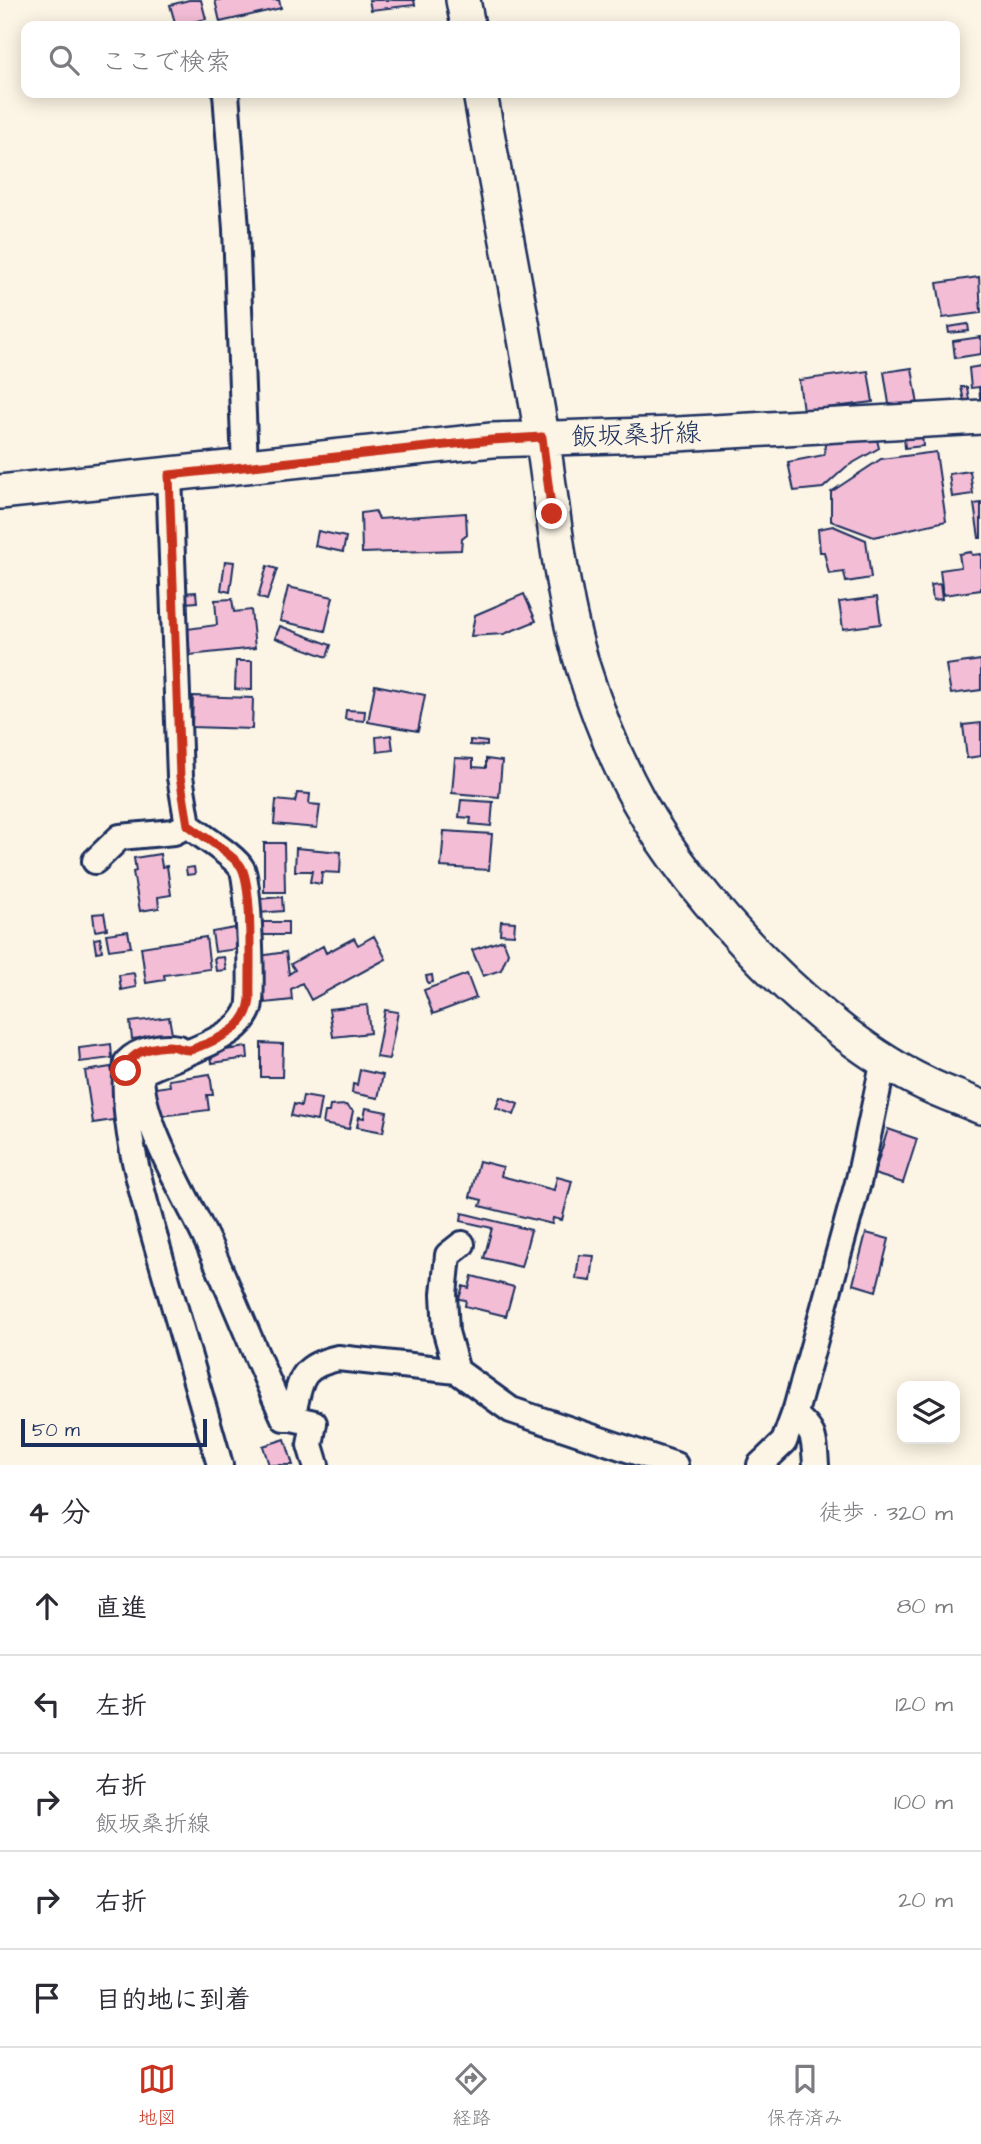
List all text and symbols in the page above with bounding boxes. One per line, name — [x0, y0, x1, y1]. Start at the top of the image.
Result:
search box — [21, 21, 960, 98]
icon: search — [45, 41, 83, 79]
text: ここで検索 — [101, 44, 231, 80]
street label: 飯坂桑折線 — [570, 415, 702, 455]
route end — [536, 498, 567, 529]
route start — [110, 1055, 141, 1086]
map controls — [897, 1381, 960, 1444]
button: layers — [897, 1381, 960, 1444]
scale bar — [21, 1416, 206, 1448]
text: 50 m — [32, 1417, 80, 1444]
text: 4 分 — [28, 1492, 90, 1534]
text: 徒歩 · 320 m — [819, 1497, 953, 1529]
icon: ahead — [28, 1587, 66, 1625]
text: 直進 — [95, 1590, 147, 1626]
text: 80 m — [896, 1590, 953, 1622]
icon: left — [28, 1685, 66, 1723]
text: 左折 — [95, 1688, 147, 1724]
text: 120 m — [895, 1688, 953, 1720]
text: 右折 — [95, 1768, 147, 1804]
icon: right — [28, 1783, 66, 1821]
text: 100 m — [894, 1786, 953, 1818]
text: 飯坂桑折線 — [95, 1808, 210, 1840]
icon: right — [28, 1881, 66, 1919]
text: 右折 — [95, 1884, 147, 1920]
text: 20 m — [898, 1884, 953, 1916]
icon: arrive — [28, 1979, 66, 2017]
text: 目的地に到着 — [95, 1982, 251, 2018]
tab: 地図 — [138, 2060, 176, 2132]
tab: 経路 — [452, 2060, 491, 2132]
tab: 保存済み — [767, 2060, 843, 2132]

